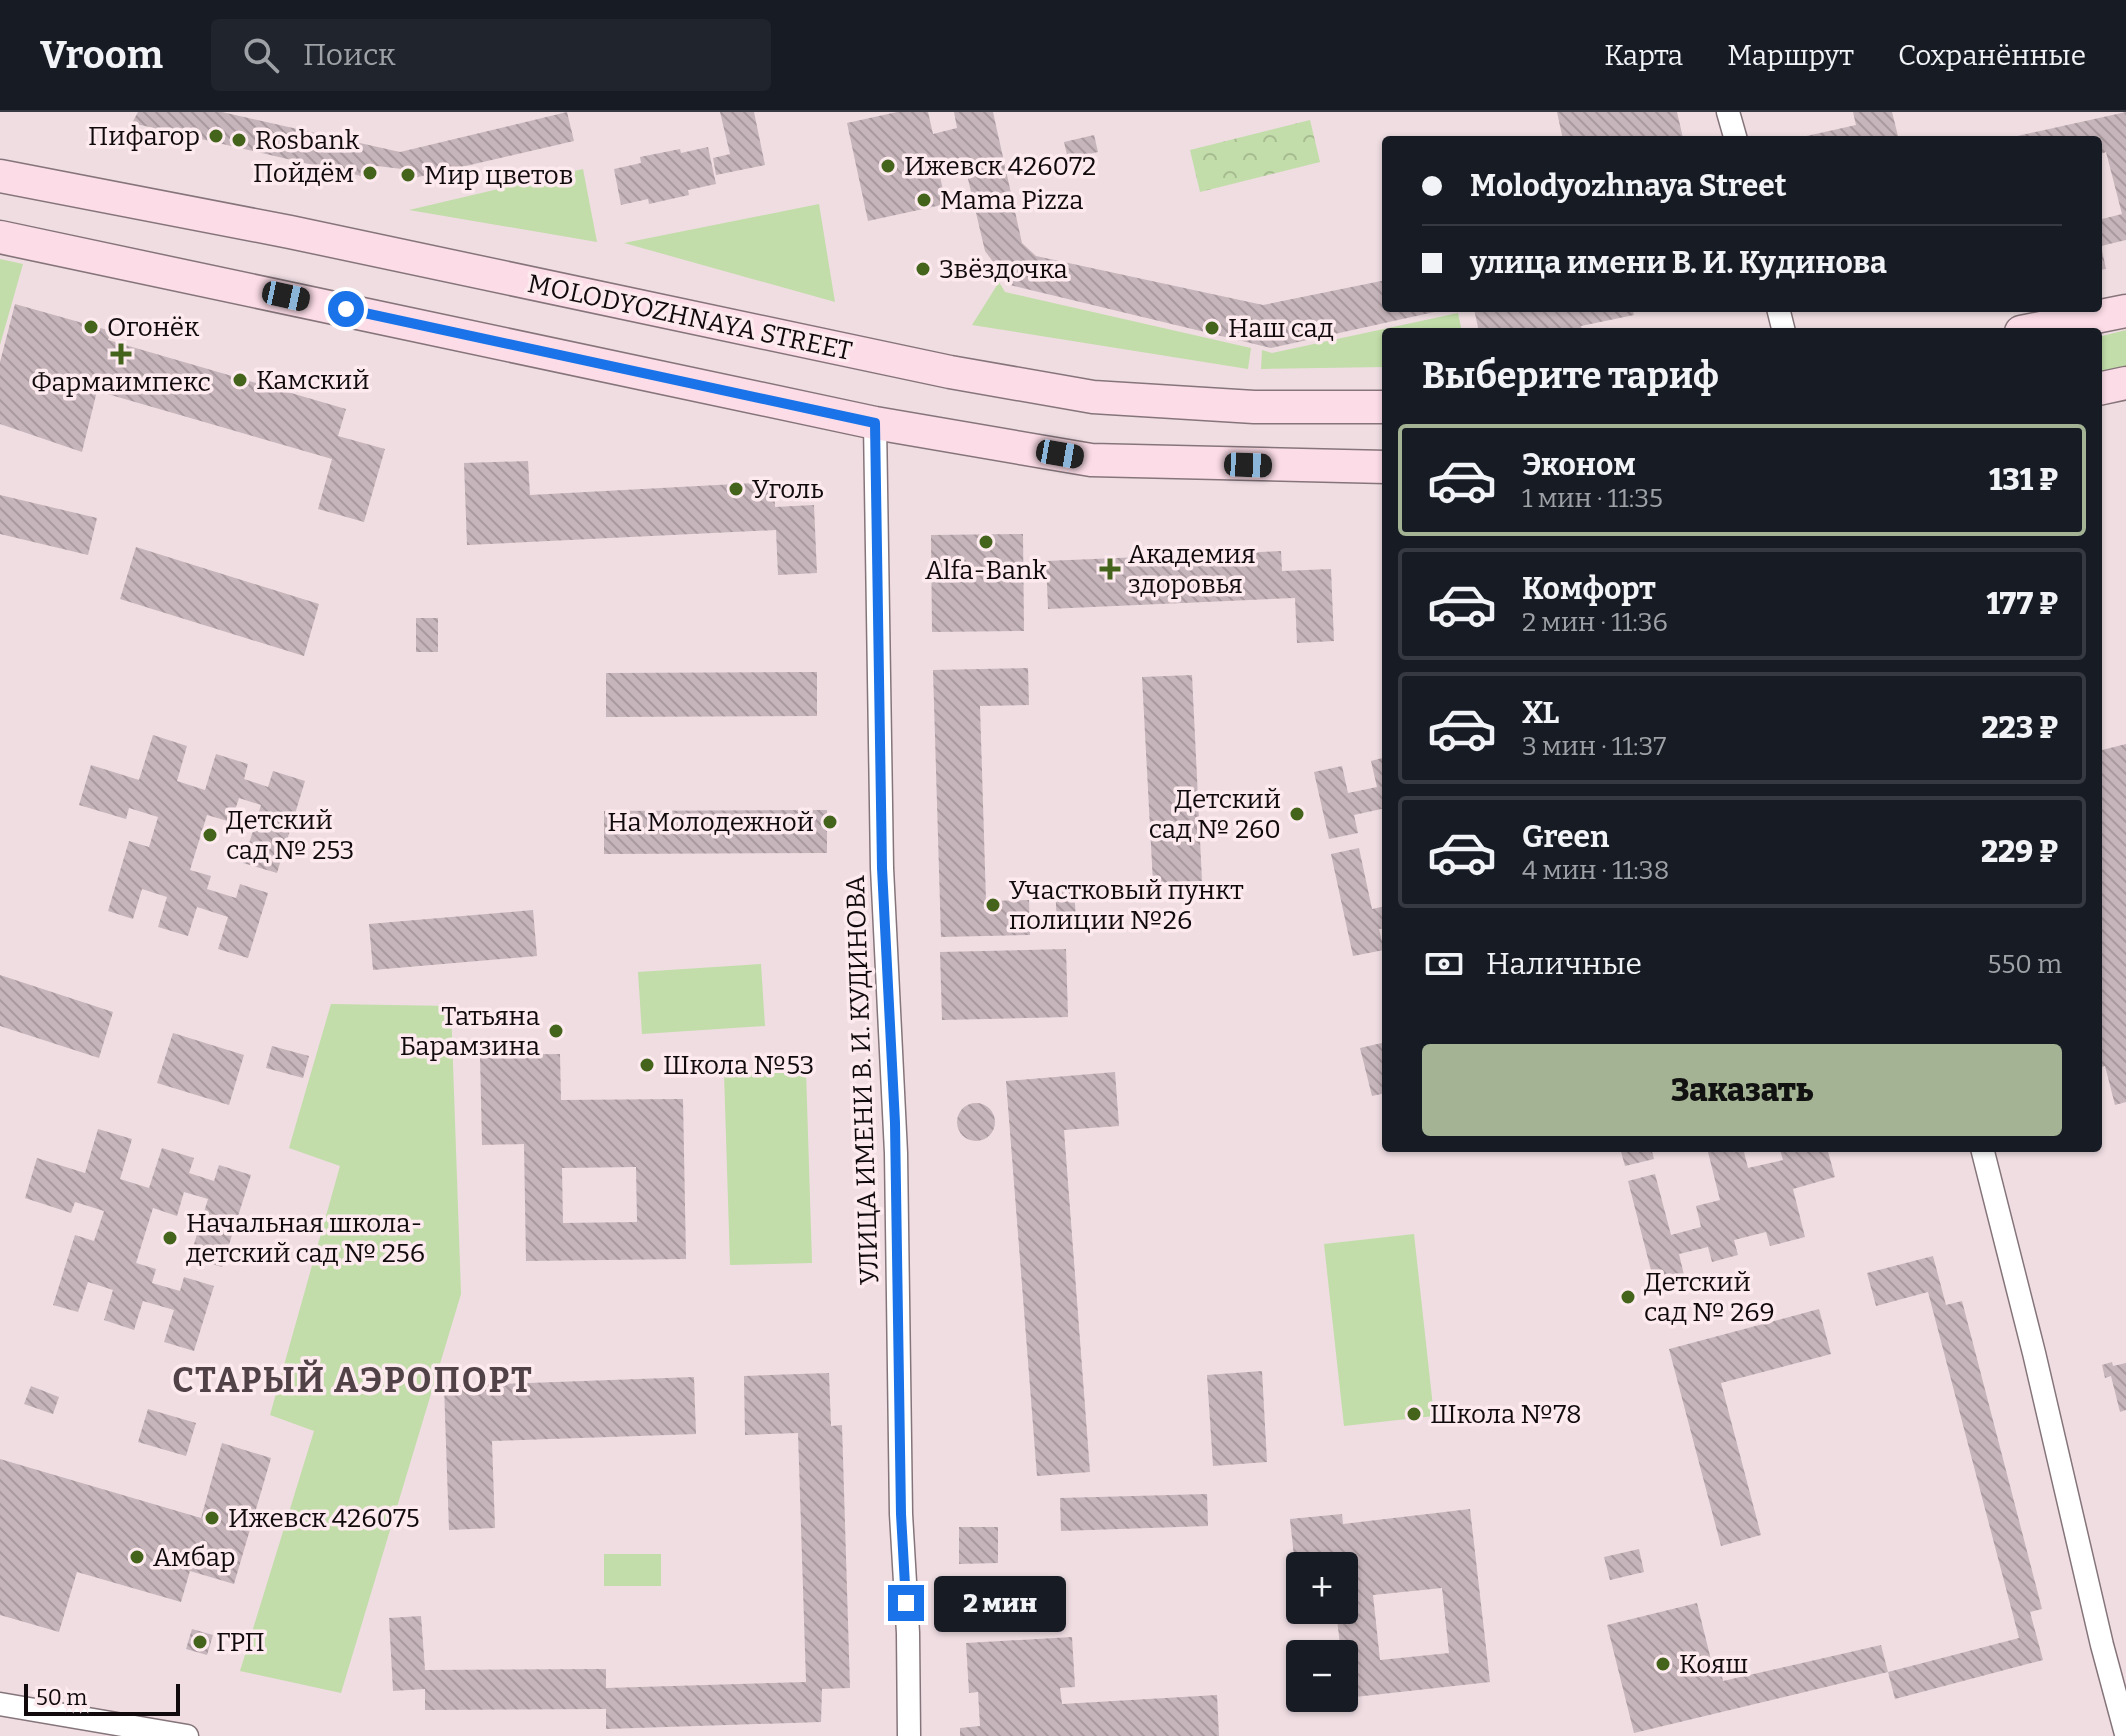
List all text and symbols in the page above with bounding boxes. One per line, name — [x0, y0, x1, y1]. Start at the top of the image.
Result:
search box — [211, 19, 771, 91]
text: Vroom — [40, 32, 163, 78]
icon: search — [239, 33, 283, 77]
text: Поиск — [303, 37, 396, 73]
text: Карта — [1604, 39, 1683, 72]
text: Маршрут — [1727, 39, 1854, 72]
text: Сохранённые — [1898, 39, 2086, 72]
place label: Пифагор — [88, 121, 200, 152]
place label: Rosbank — [255, 125, 360, 156]
marker: Пифагор — [207, 127, 225, 145]
marker: Rosbank — [230, 131, 248, 149]
place label: Ижевск 426072 — [904, 151, 1096, 182]
marker: Ижевск 426072 — [879, 157, 897, 175]
place label: Пойдём — [253, 158, 354, 189]
place label: Мир цветов — [424, 160, 573, 191]
marker: Пойдём — [361, 164, 379, 182]
marker: Мир цветов — [399, 166, 417, 184]
text: Molodyozhnaya Street — [1470, 168, 1787, 204]
place label: Mama Pizza — [940, 185, 1083, 216]
marker: Mama Pizza — [915, 191, 933, 209]
text: улица имени В. И. Кудинова — [1470, 245, 1887, 281]
place label: Звёздочка — [939, 254, 1068, 285]
marker: Звёздочка — [914, 260, 932, 278]
street label: MOLODYOZHNAYA STREET — [525, 268, 855, 367]
car — [260, 279, 312, 313]
route start — [328, 291, 364, 327]
place label: Огонёк — [107, 312, 200, 343]
place label: Наш сад — [1228, 313, 1334, 344]
marker: Огонёк — [82, 318, 100, 336]
marker: Наш сад — [1203, 319, 1221, 337]
marker: Фармаимпекс — [112, 345, 130, 363]
text: Выберите тариф — [1422, 354, 1719, 398]
place label: Камский — [256, 365, 369, 396]
place label: Фармаимпекс — [31, 367, 211, 398]
marker: Камский — [231, 371, 249, 389]
car — [1034, 438, 1086, 470]
icon: car — [1426, 444, 1498, 516]
text: Эконом — [1522, 447, 1636, 483]
car — [1224, 452, 1272, 478]
text: 131 ₽ — [1989, 462, 2058, 498]
place label: Уголь — [752, 474, 824, 505]
marker: Уголь — [727, 480, 745, 498]
text: 1 мин · 11:35 — [1522, 483, 1663, 514]
marker: Alfa-Bank — [977, 533, 995, 551]
place label: Академия здоровья — [1128, 539, 1256, 600]
place label: Alfa-Bank — [925, 555, 1047, 586]
marker: Академия здоровья — [1099, 558, 1121, 580]
icon: car — [1426, 568, 1498, 640]
text: Комфорт — [1522, 571, 1656, 607]
text: 177 ₽ — [1987, 586, 2058, 622]
text: 2 мин · 11:36 — [1522, 607, 1668, 638]
icon: car — [1426, 692, 1498, 764]
text: XL — [1522, 695, 1559, 731]
text: 223 ₽ — [1981, 710, 2058, 746]
text: 3 мин · 11:37 — [1522, 731, 1666, 762]
place label: Детский сад № 260 — [1149, 784, 1281, 845]
place label: Детский сад № 253 — [226, 805, 354, 866]
marker: Детский сад № 260 — [1288, 805, 1306, 823]
place label: На Молодежной — [607, 807, 814, 838]
marker: На Молодежной — [821, 813, 839, 831]
icon: car — [1426, 816, 1498, 888]
text: Green — [1522, 819, 1609, 855]
marker: Детский сад № 253 — [201, 826, 219, 844]
text: 229 ₽ — [1981, 834, 2058, 870]
text: 4 мин · 11:38 — [1522, 855, 1669, 886]
street label: УЛИЦА ИМЕНИ В. И. КУДИНОВА — [840, 874, 885, 1285]
place label: Участковый пункт полиции №26 — [1009, 875, 1244, 936]
marker: Участковый пункт полиции №26 — [984, 896, 1002, 914]
icon: cash — [1422, 942, 1466, 986]
text: Наличные — [1486, 946, 1642, 982]
text: 550 m — [1988, 949, 2062, 980]
place label: Татьяна Барамзина — [400, 1001, 540, 1062]
marker: Татьяна Барамзина — [547, 1022, 565, 1040]
button: Заказать — [1422, 1044, 2062, 1136]
place label: Школа №53 — [663, 1050, 814, 1081]
marker: Школа №53 — [638, 1056, 656, 1074]
place label: Начальная школа- детский сад № 256 — [186, 1208, 425, 1269]
marker: Начальная школа- детский сад № 256 — [161, 1229, 179, 1247]
place label: Детский сад № 269 — [1644, 1267, 1775, 1328]
marker: Детский сад № 269 — [1619, 1288, 1637, 1306]
district label: СТАРЫЙ АЭРОПОРТ — [172, 1359, 534, 1401]
place label: Школа №78 — [1430, 1399, 1582, 1430]
marker: Школа №78 — [1405, 1405, 1423, 1423]
place label: Ижевск 426075 — [228, 1503, 420, 1534]
marker: Ижевск 426075 — [203, 1509, 221, 1527]
place label: Амбар — [153, 1542, 236, 1573]
marker: Амбар — [128, 1548, 146, 1566]
map controls — [1286, 1552, 1358, 1712]
button: + — [1286, 1552, 1358, 1624]
callout: 2 мин — [934, 1575, 1066, 1631]
route end — [888, 1585, 924, 1621]
text: 2 мин — [963, 1588, 1037, 1619]
place label: ГРП — [216, 1627, 265, 1658]
marker: ГРП — [191, 1633, 209, 1651]
button: − — [1286, 1640, 1358, 1712]
place label: Кояш — [1679, 1649, 1748, 1680]
marker: Кояш — [1654, 1655, 1672, 1673]
scale bar — [24, 1680, 180, 1716]
text: 50 m — [36, 1684, 87, 1711]

